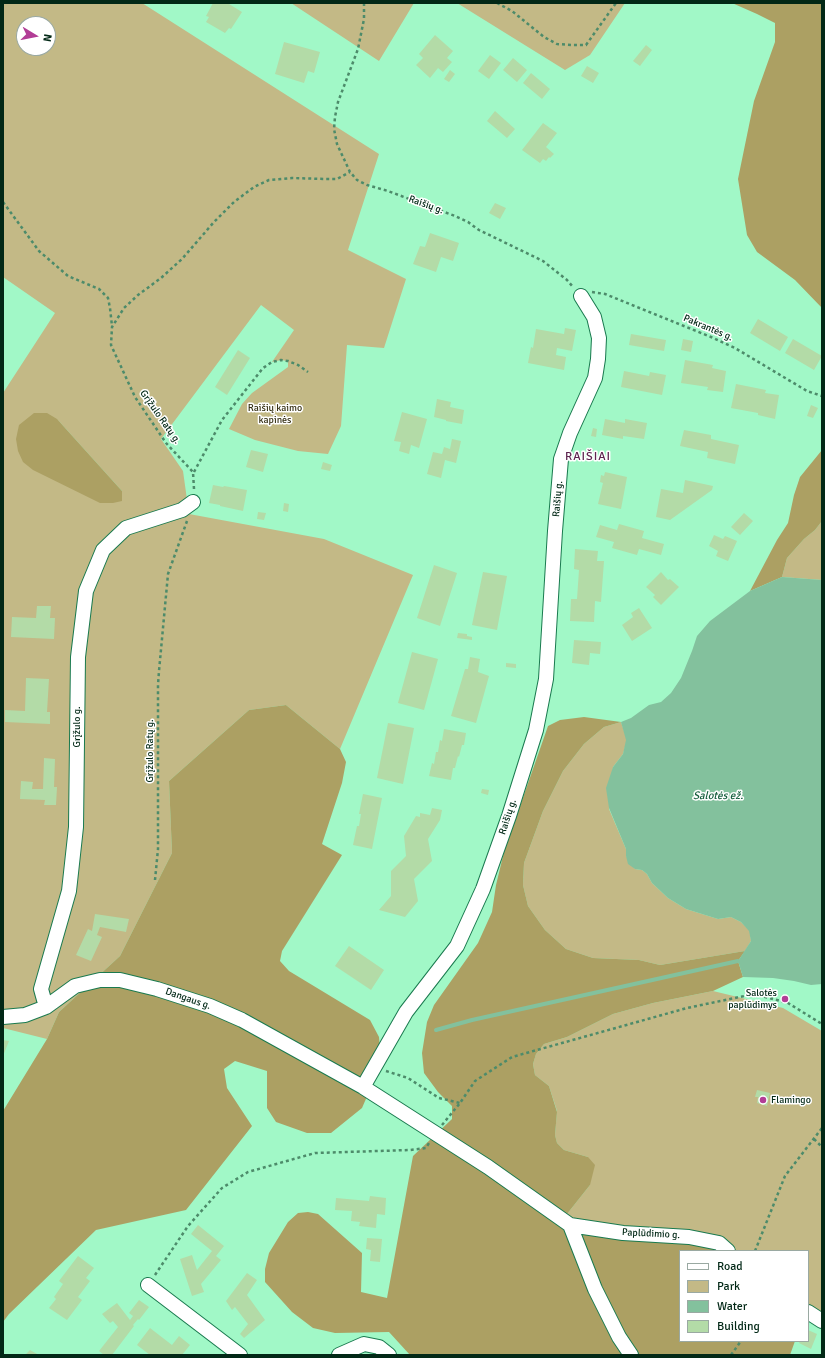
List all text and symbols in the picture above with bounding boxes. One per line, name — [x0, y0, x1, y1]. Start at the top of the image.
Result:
north arrow — [16, 16, 56, 56]
text: N — [40, 33, 54, 43]
street label: Raišių g. — [407, 193, 445, 217]
street label: Pakrantės g. — [681, 312, 735, 344]
street label: Grįžulo Ratų g. — [137, 388, 183, 446]
park label: Raišių kaimo kapinės — [248, 402, 302, 426]
district label: RAIŠIAI — [565, 450, 611, 464]
street label: Raišių g. — [550, 480, 566, 518]
street label: Grįžulo g. — [71, 706, 83, 748]
street label: Grįžulo Ratų g. — [144, 719, 156, 783]
water label: Salotės ež. — [693, 789, 743, 803]
street label: Raišių g. — [497, 798, 519, 836]
street label: Dangaus g. — [164, 986, 212, 1012]
place label: Salotės paplūdimys — [728, 987, 777, 1010]
marker: Salotės paplūdimys — [780, 994, 790, 1004]
place label: Flamingo — [771, 1094, 811, 1106]
marker: Flamingo — [758, 1095, 768, 1105]
street label: Paplūdimio g. — [622, 1226, 680, 1242]
legend — [679, 1250, 809, 1342]
text: Road — [717, 1259, 743, 1274]
text: Park — [717, 1279, 740, 1294]
text: Water — [717, 1299, 747, 1314]
text: Building — [717, 1319, 760, 1334]

